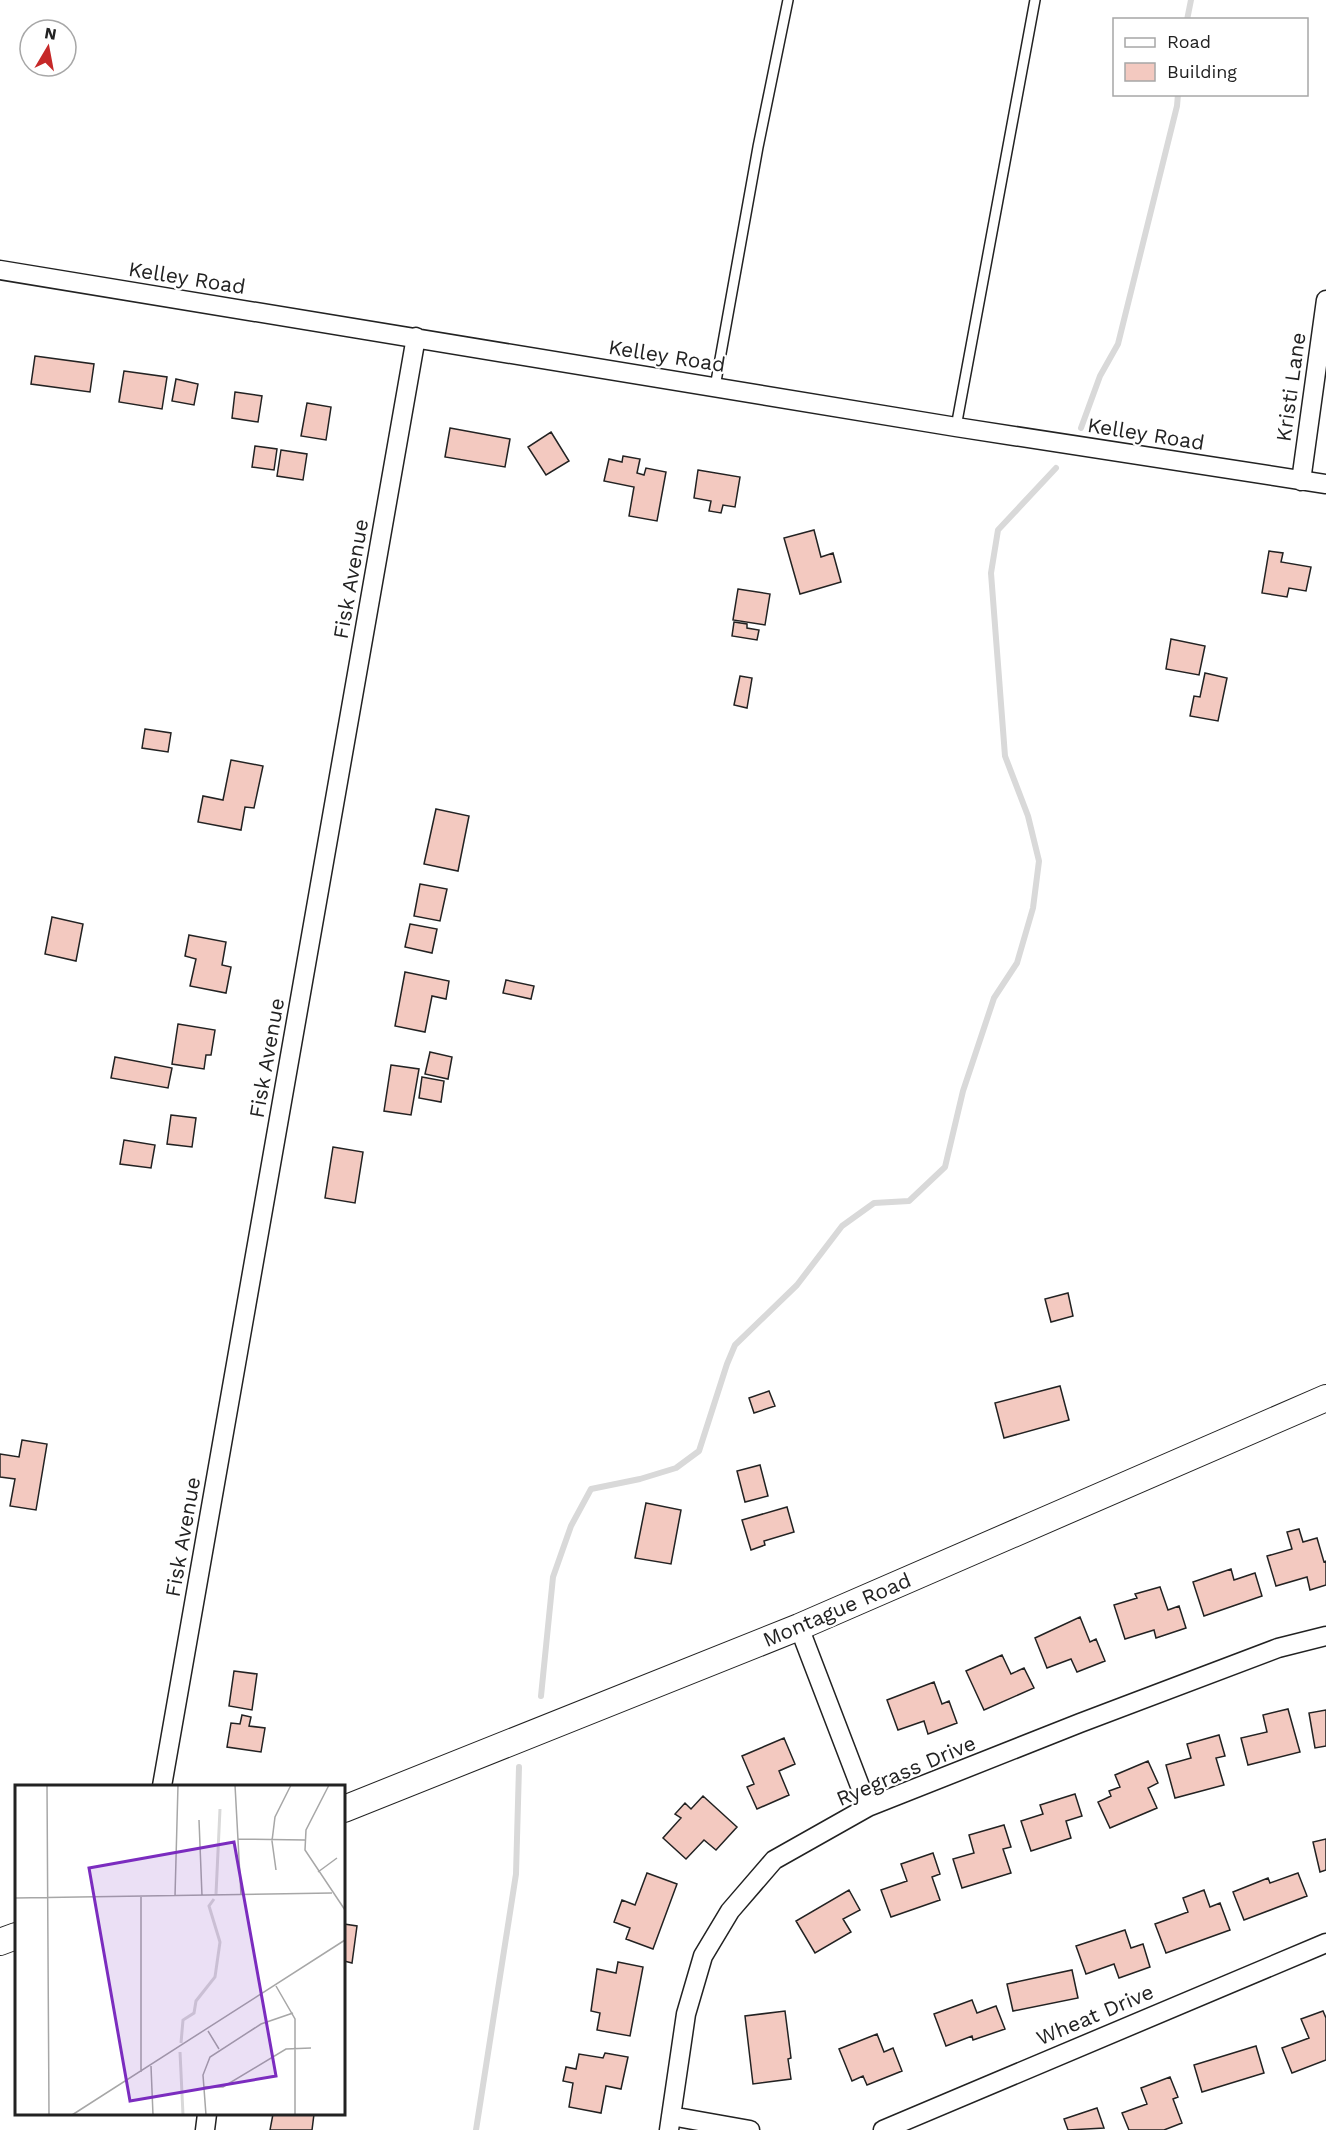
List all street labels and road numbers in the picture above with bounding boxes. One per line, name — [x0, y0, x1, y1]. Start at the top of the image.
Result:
street label: Kelley Road — [127, 256, 247, 299]
street label: Kristi Lane — [1270, 331, 1311, 443]
street label: Kelley Road — [607, 334, 727, 377]
street label: Kelley Road — [1086, 412, 1206, 455]
street label: Fisk Avenue — [328, 517, 373, 641]
street label: Fisk Avenue — [244, 996, 289, 1120]
street label: Fisk Avenue — [160, 1475, 205, 1599]
street label: Montague Road — [759, 1567, 915, 1652]
street label: Ryegrass Drive — [832, 1730, 979, 1811]
street label: Wheat Drive — [1032, 1979, 1157, 2050]

